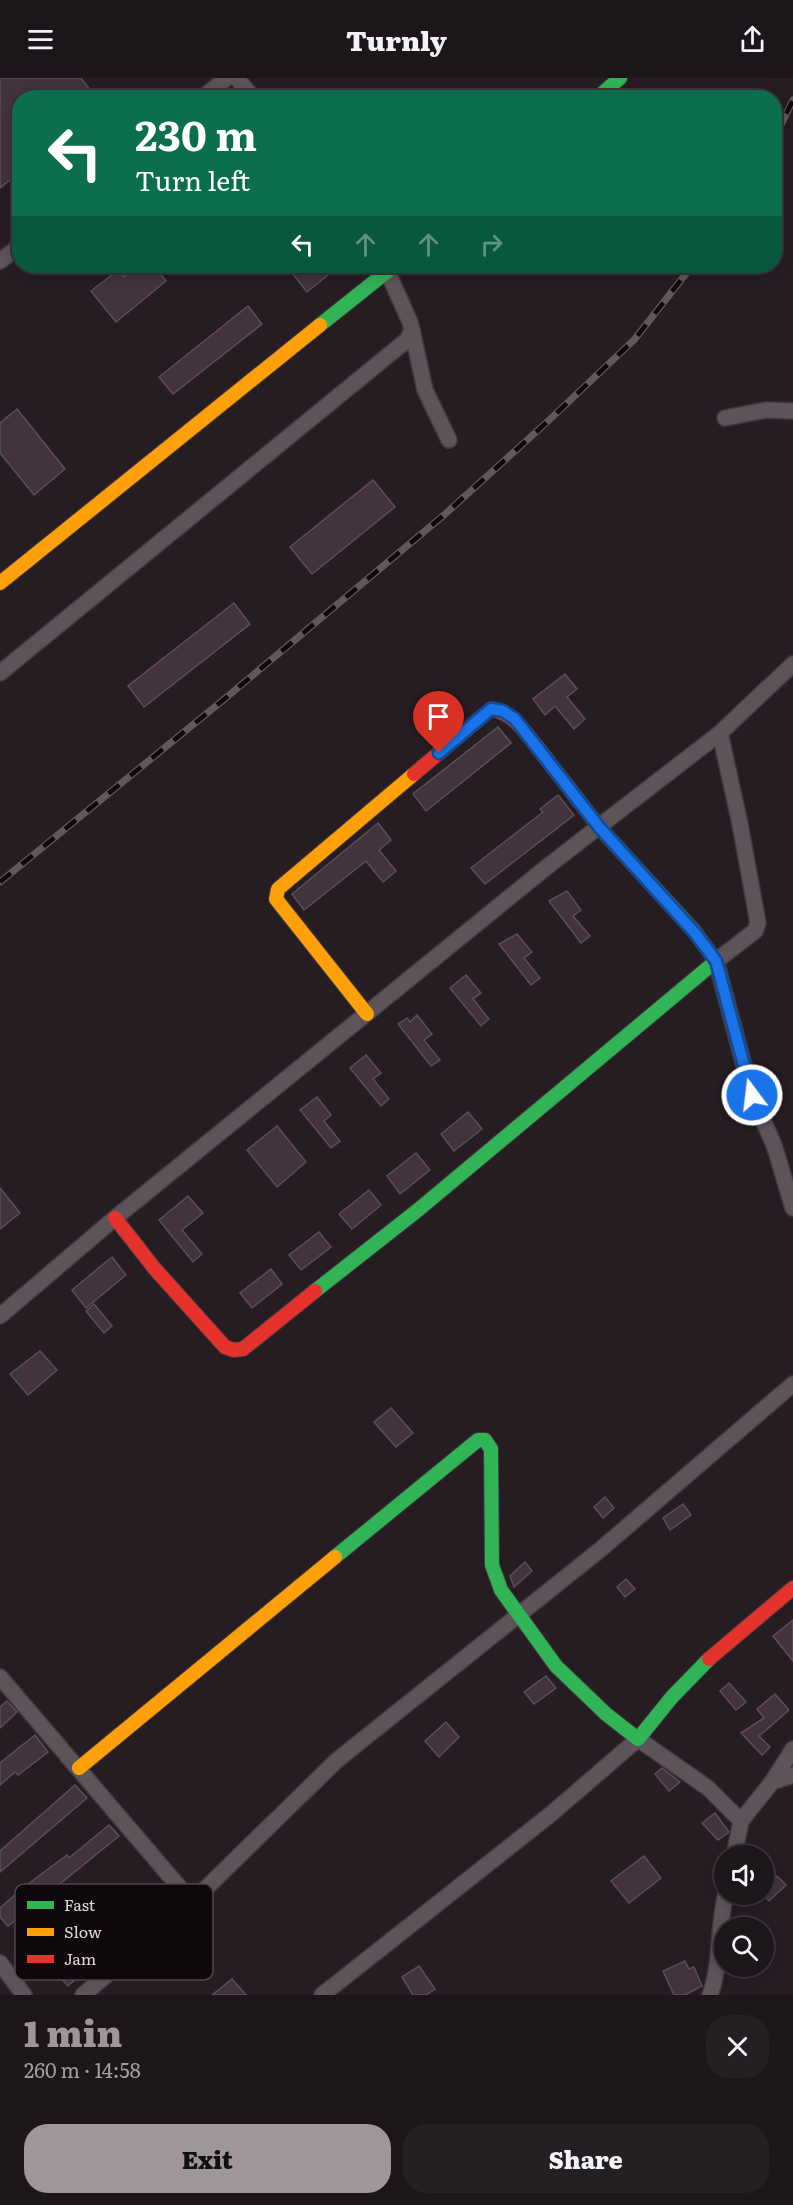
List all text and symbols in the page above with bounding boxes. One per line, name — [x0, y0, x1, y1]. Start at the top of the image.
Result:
text: Turnly — [346, 19, 447, 59]
icon: menu — [24, 23, 57, 56]
icon: share — [736, 23, 769, 56]
text: 230 m — [135, 102, 257, 164]
icon: left — [36, 114, 114, 192]
text: Turn left — [135, 159, 250, 199]
icon: left — [286, 228, 319, 261]
icon: ahead — [349, 228, 382, 261]
icon: ahead — [412, 228, 445, 261]
icon: right — [475, 228, 508, 261]
pin — [413, 691, 464, 753]
icon: arrive — [422, 700, 455, 733]
position arrow — [720, 1063, 784, 1127]
map controls — [714, 1845, 774, 1977]
button: sound — [714, 1845, 774, 1905]
legend — [15, 1884, 213, 1980]
text: Fast — [64, 1892, 96, 1916]
button: search — [714, 1917, 774, 1977]
text: Slow — [64, 1919, 102, 1943]
text: Jam — [64, 1946, 97, 1970]
text: 1 min — [24, 2005, 122, 2058]
button: close — [706, 2015, 769, 2078]
text: 260 m · 14:58 — [24, 2054, 141, 2084]
button: Exit — [24, 2124, 391, 2193]
button: Share — [403, 2124, 769, 2193]

